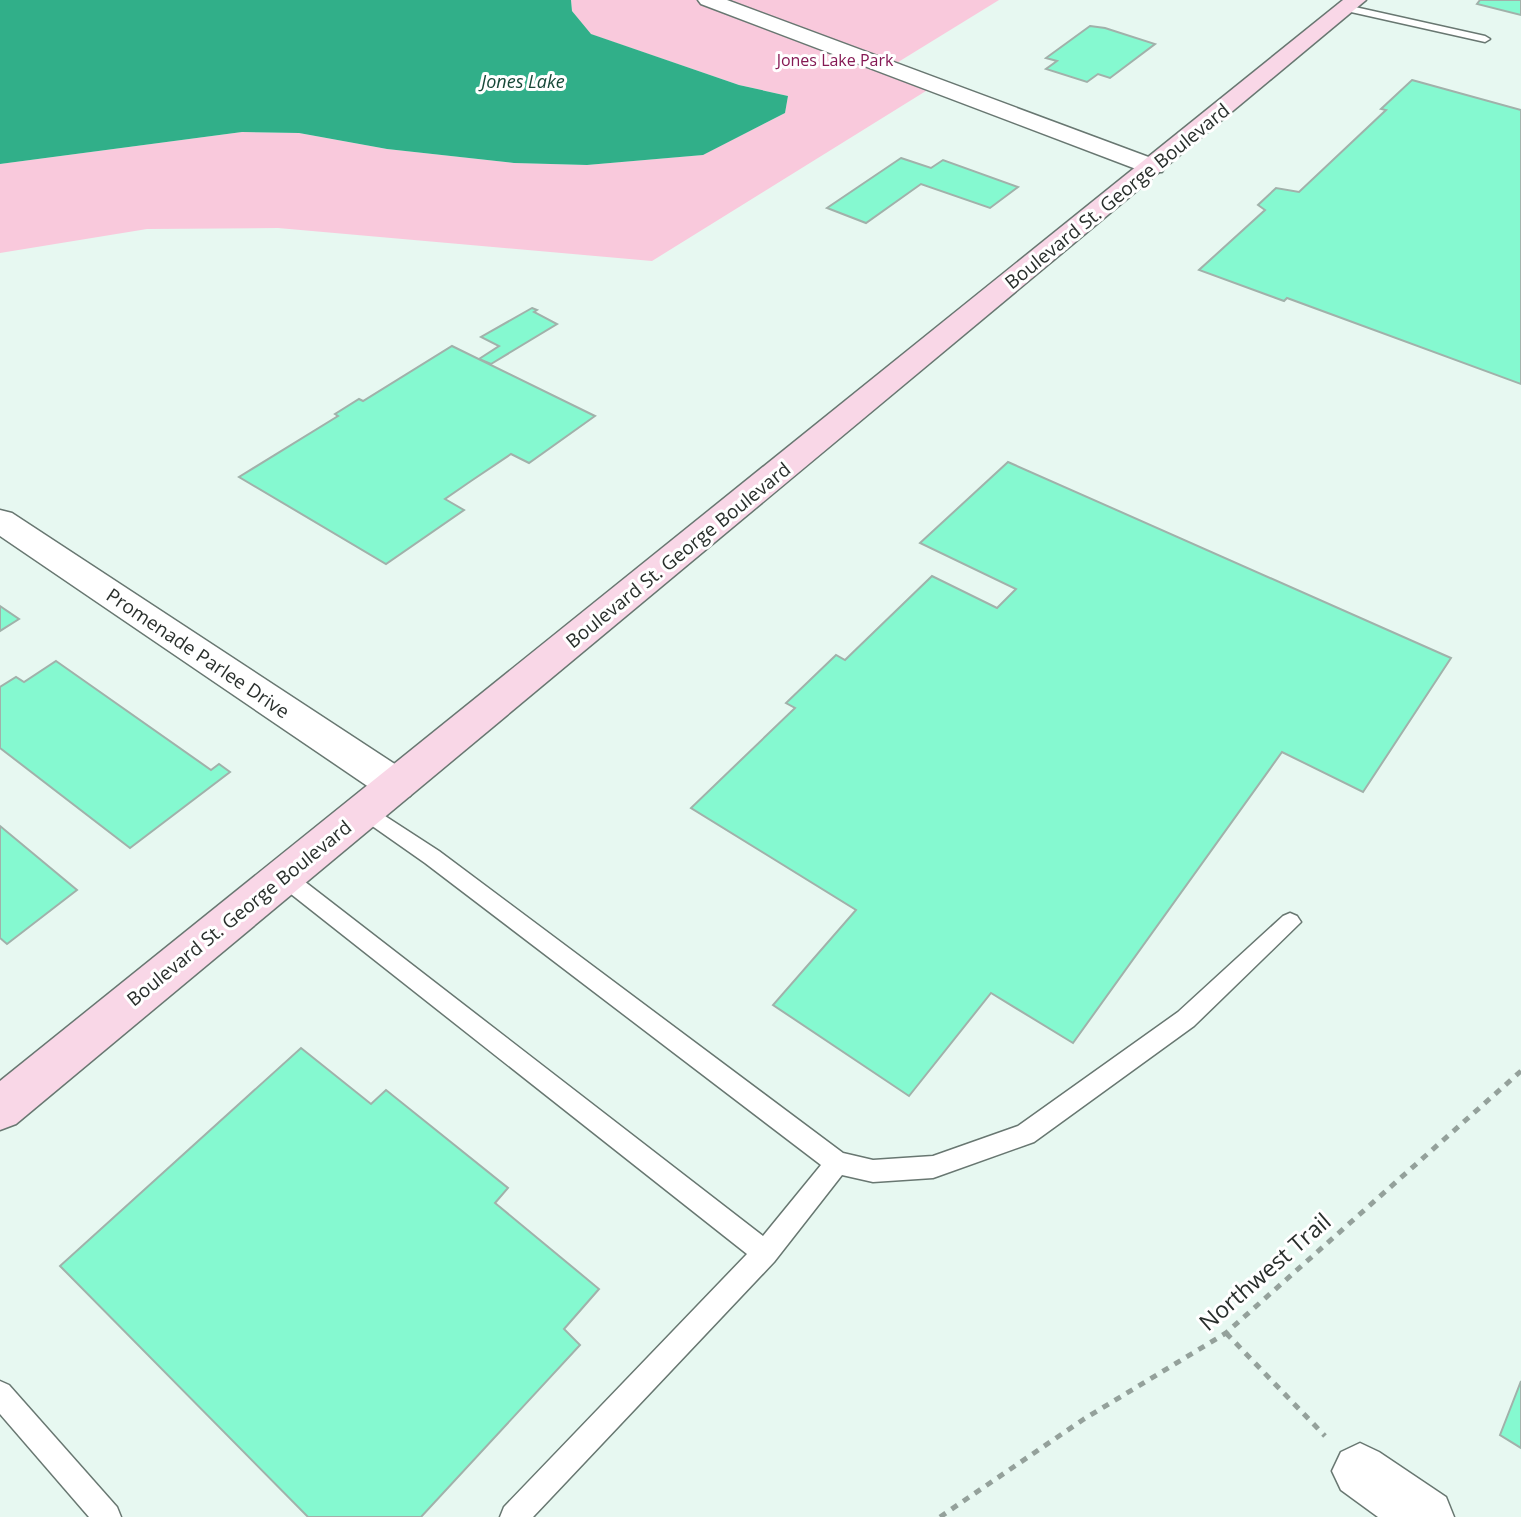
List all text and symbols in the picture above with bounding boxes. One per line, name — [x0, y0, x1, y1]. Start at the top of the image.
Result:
park label: Jones Lake Park — [775, 49, 894, 71]
water label: Jones Lake — [478, 69, 565, 93]
street label: Boulevard St. George Boulevard — [999, 97, 1235, 295]
street label: Boulevard St. George Boulevard — [560, 456, 796, 654]
street label: Promenade Parlee Drive — [101, 582, 295, 724]
street label: Boulevard St. George Boulevard — [121, 814, 357, 1012]
street label: Northwest Trail — [1192, 1205, 1337, 1338]

